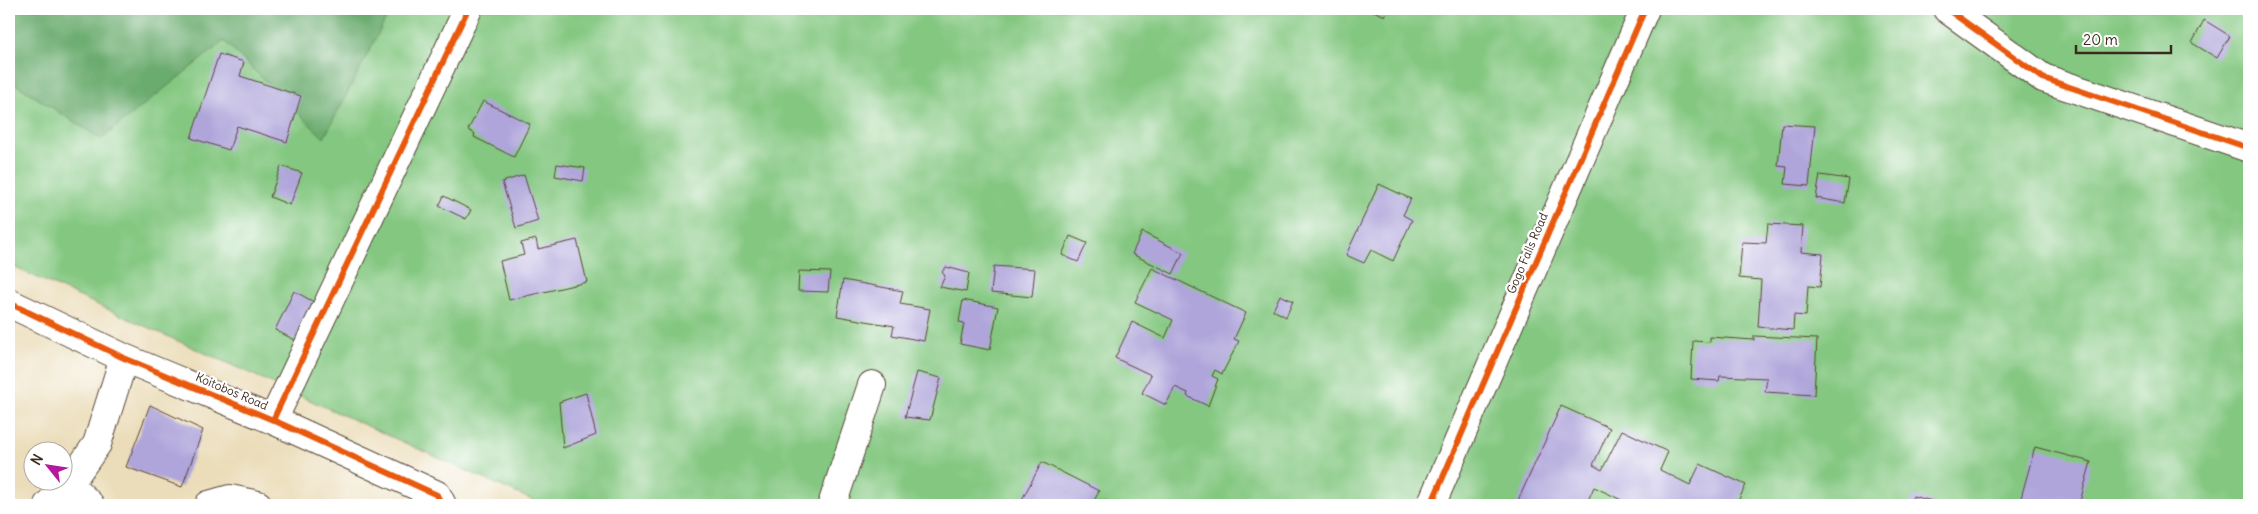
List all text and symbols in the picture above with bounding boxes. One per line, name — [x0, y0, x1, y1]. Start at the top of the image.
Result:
scale bar — [2076, 22, 2170, 54]
text: 20 m — [2083, 30, 2118, 49]
street label: Gogo Falls Road — [1503, 210, 1551, 296]
street label: Koitobos Road — [193, 369, 271, 413]
north arrow — [22, 442, 72, 492]
text: N — [27, 451, 47, 468]

